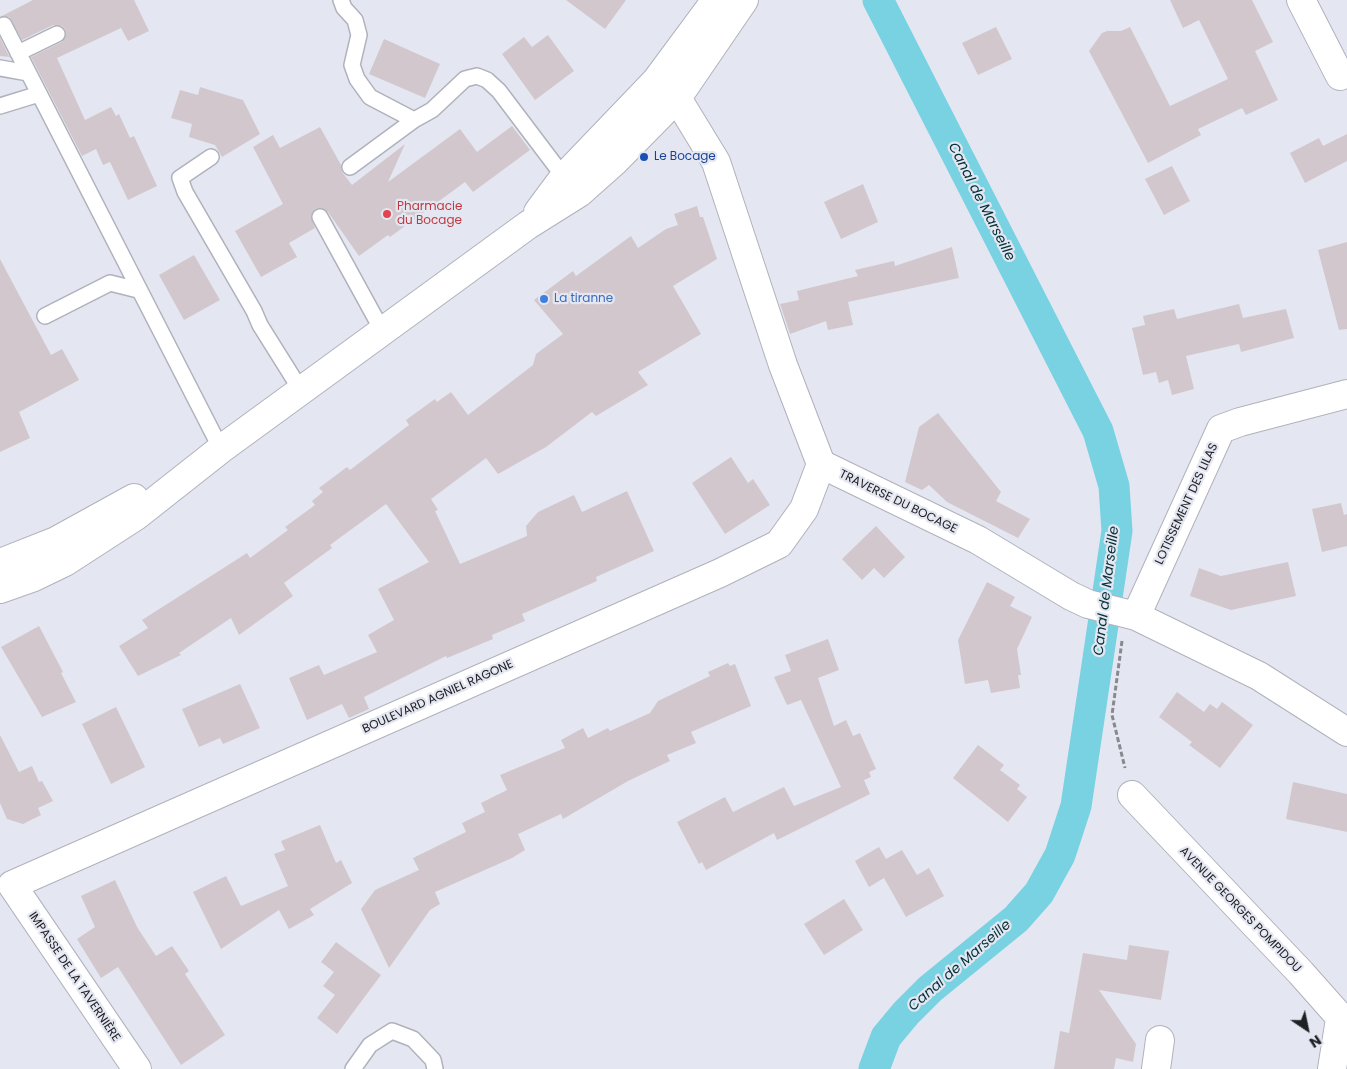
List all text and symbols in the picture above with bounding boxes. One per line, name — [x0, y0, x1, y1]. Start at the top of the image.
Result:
water label: Canal de Marseille — [944, 140, 1018, 264]
place label: Le Bocage — [654, 150, 716, 164]
marker: Le Bocage — [638, 151, 650, 163]
place label: Pharmacie du Bocage — [397, 200, 462, 228]
marker: Pharmacie du Bocage — [381, 208, 393, 220]
place label: La tiranne — [554, 292, 613, 306]
marker: La tiranne — [538, 293, 550, 305]
street label: LOTISSEMENT DES LILAS — [1153, 441, 1221, 567]
street label: TRAVERSE DU BOCAGE — [837, 467, 959, 537]
water label: Canal de Marseille — [1091, 525, 1123, 657]
street label: BOULEVARD AGNIEL RAGONE — [360, 657, 516, 737]
street label: AVENUE GEORGES POMPIDOU — [1176, 844, 1304, 976]
street label: IMPASSE DE LA TAVERNIÈRE — [25, 909, 123, 1045]
water label: Canal de Marseille — [905, 917, 1015, 1015]
north arrow — [1282, 1004, 1332, 1054]
text: N — [1305, 1030, 1325, 1053]

